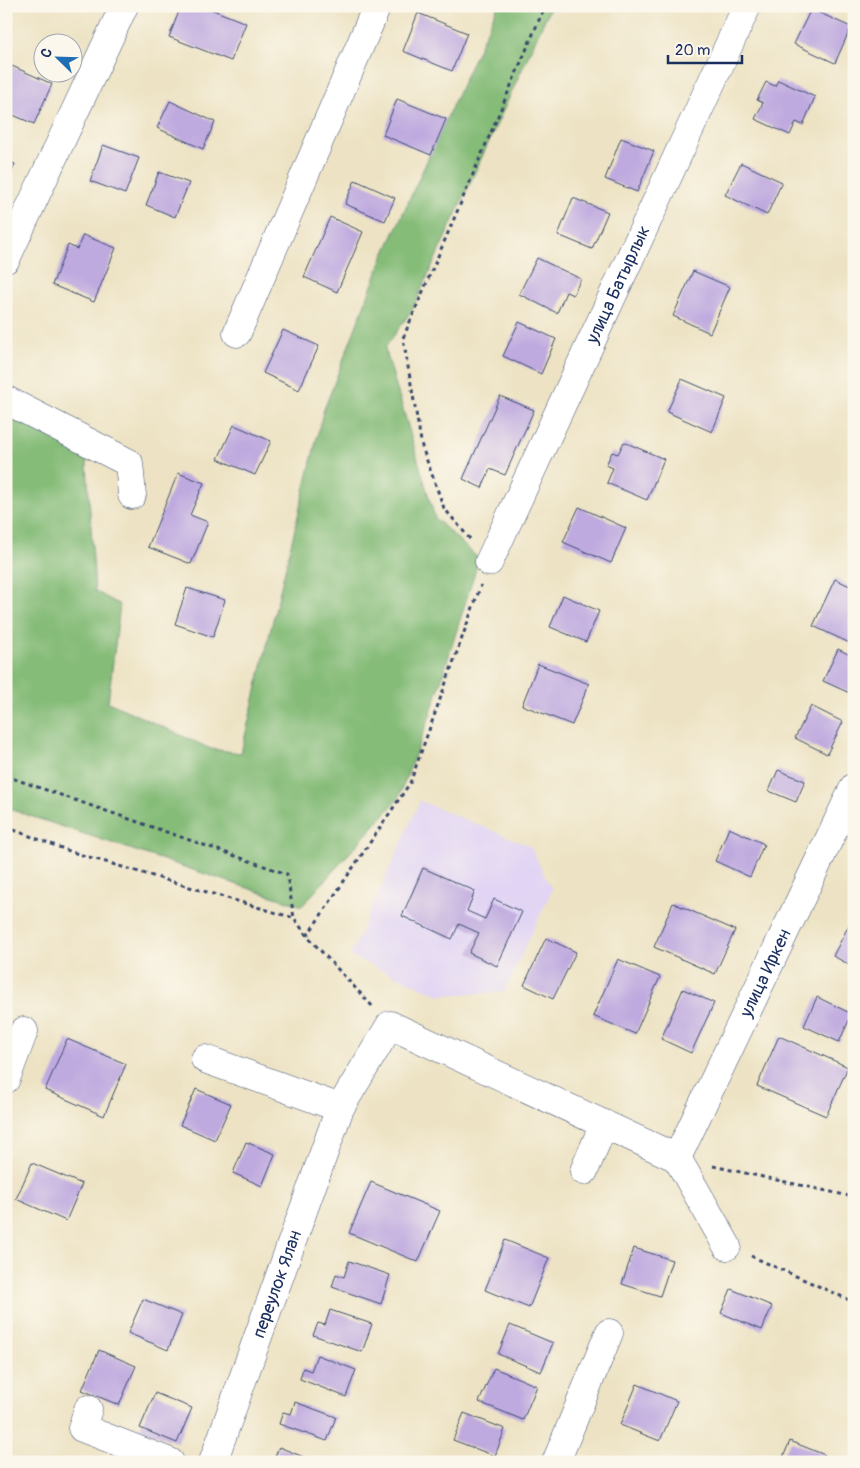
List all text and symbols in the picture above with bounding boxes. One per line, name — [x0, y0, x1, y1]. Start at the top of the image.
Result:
north arrow — [32, 32, 82, 82]
scale bar — [668, 32, 741, 64]
text: 20 m — [675, 41, 710, 60]
text: С — [37, 45, 56, 60]
street label: улица Батырлык — [581, 222, 655, 348]
street label: улица Иркен — [734, 925, 797, 1022]
street label: переулок Ялан — [247, 1227, 307, 1341]

